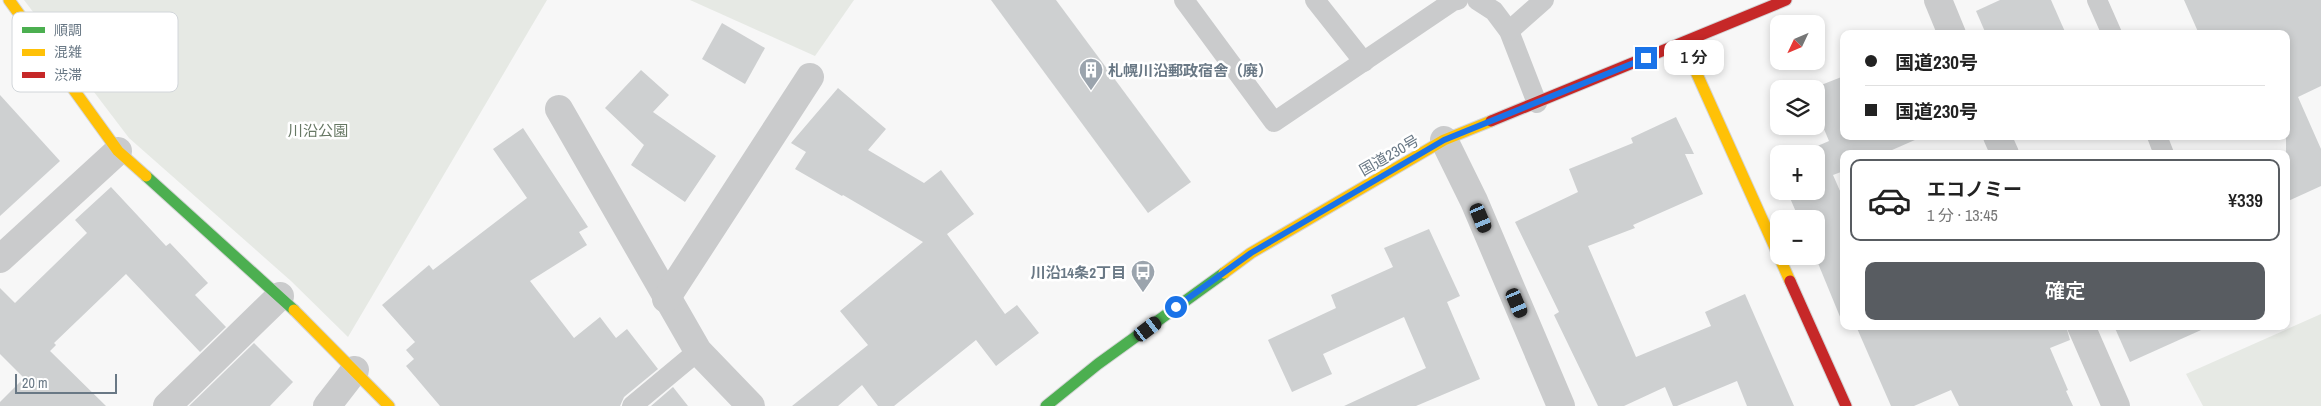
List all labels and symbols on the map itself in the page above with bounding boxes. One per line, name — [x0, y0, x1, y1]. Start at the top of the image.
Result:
legend — [12, 12, 178, 92]
north arrow — [1770, 15, 1825, 70]
text: 順調 — [54, 21, 82, 39]
callout: 1 分 — [1664, 40, 1724, 76]
text: 混雑 — [54, 43, 82, 61]
route end — [1635, 47, 1657, 69]
building icon: 札幌川沿郵政宿舎（廃） — [1078, 57, 1104, 91]
place label: 札幌川沿郵政宿舎（廃） — [1108, 60, 1273, 81]
text: 渋滞 — [54, 66, 82, 84]
park label: 川沿公園 — [288, 120, 348, 141]
street label: 国道230号 — [1355, 130, 1423, 180]
car — [1468, 201, 1493, 235]
bus stop icon: 川沿14条2丁目 — [1130, 259, 1156, 293]
place label: 川沿14条2丁目 — [1030, 262, 1126, 283]
car — [1504, 286, 1529, 320]
route start — [1165, 296, 1187, 318]
car — [1131, 314, 1164, 344]
scale bar — [15, 371, 118, 394]

